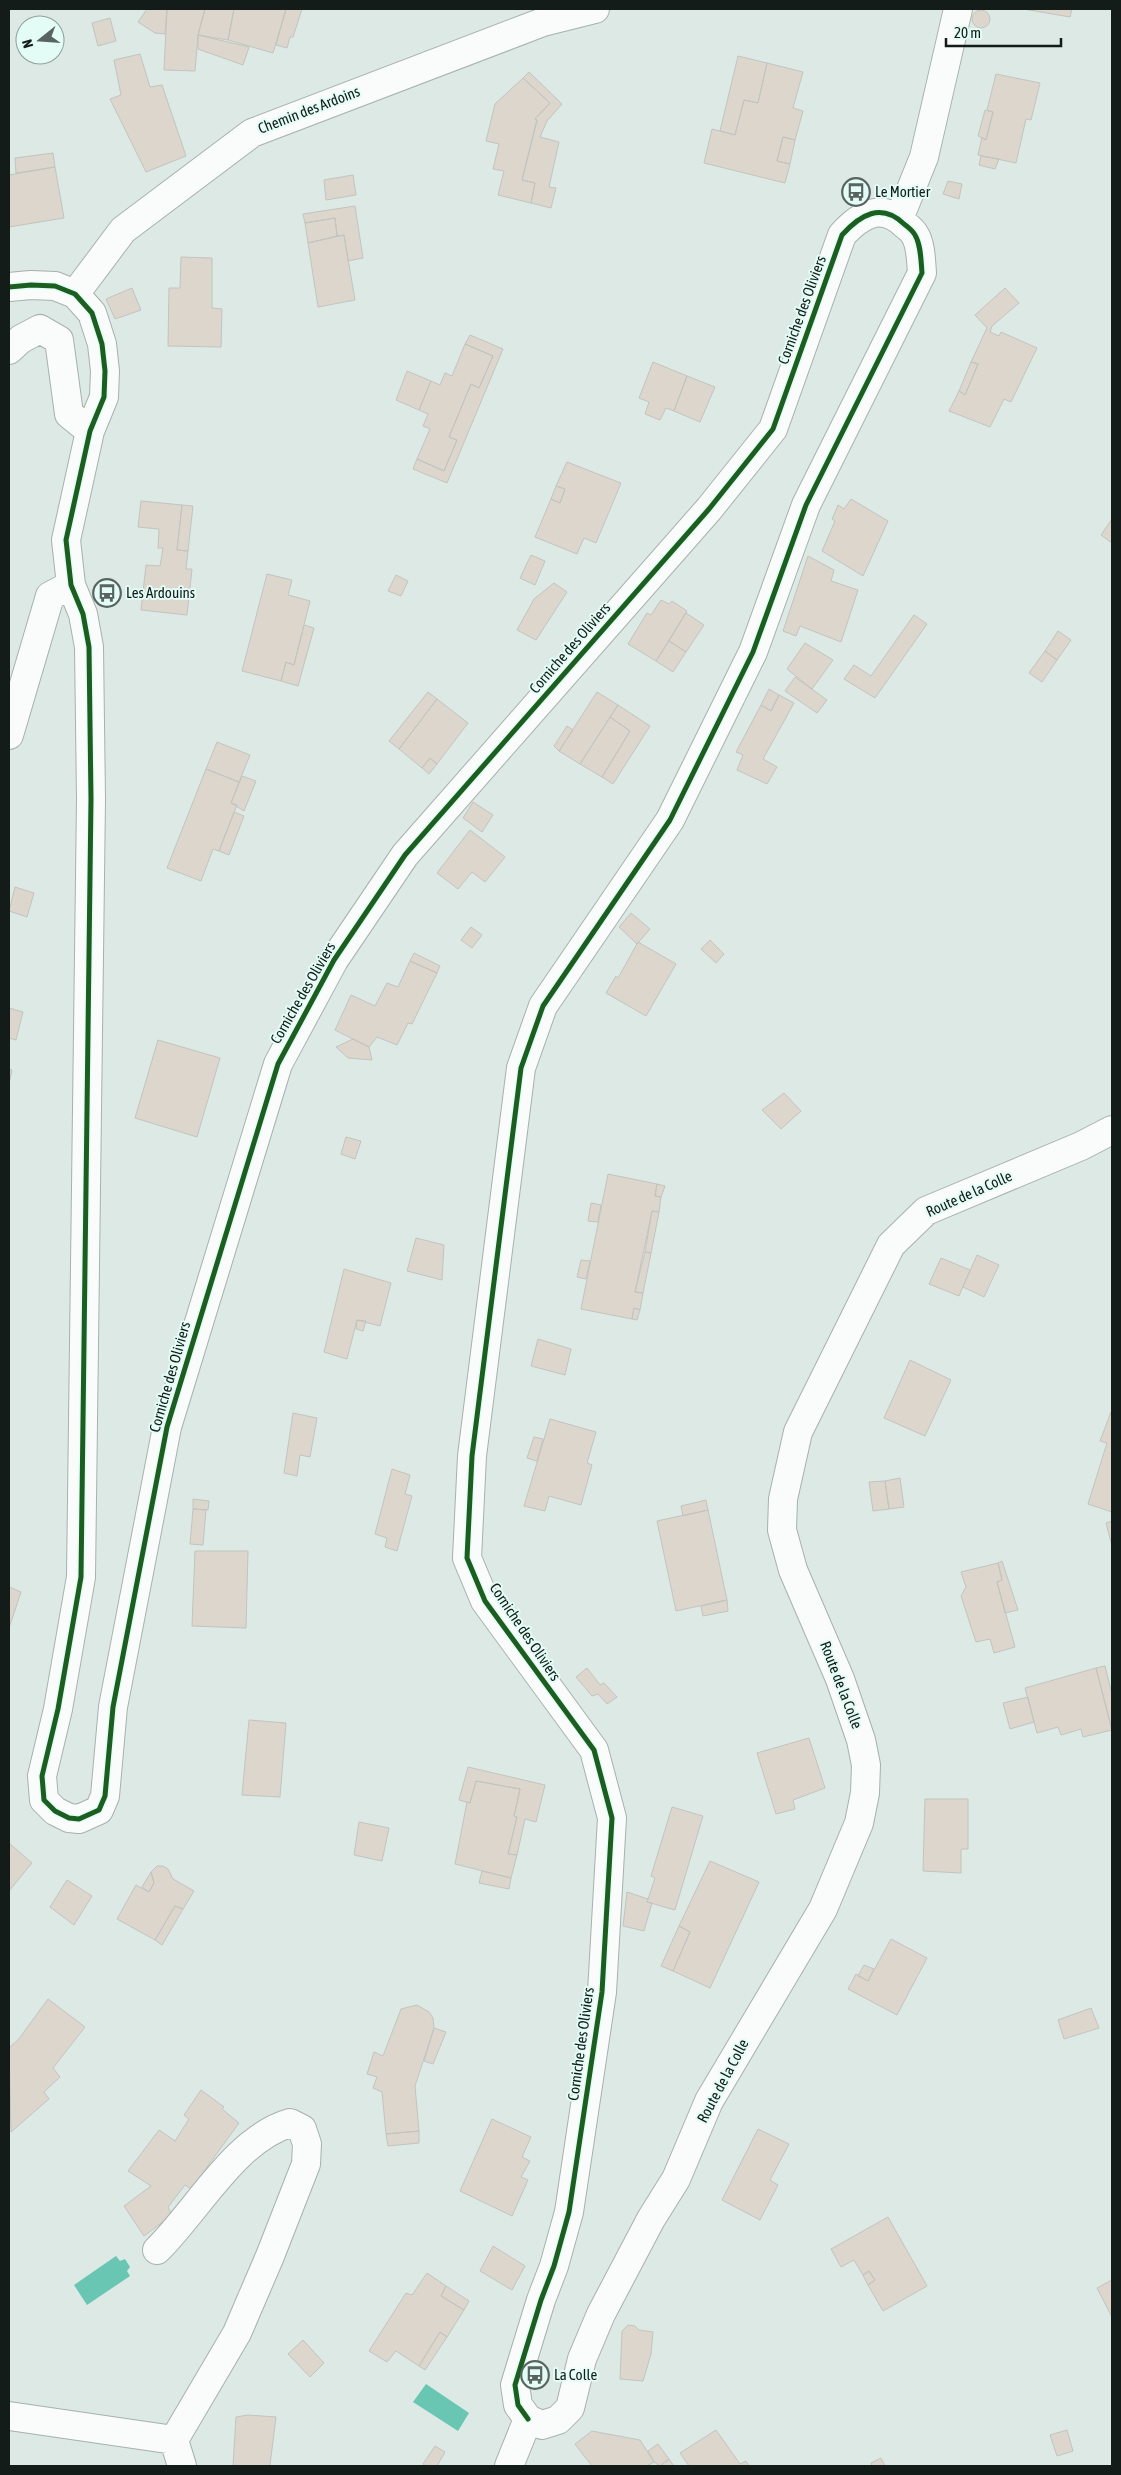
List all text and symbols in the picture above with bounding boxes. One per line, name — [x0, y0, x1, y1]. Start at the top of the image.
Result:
north arrow — [15, 15, 65, 65]
scale bar — [946, 15, 1061, 47]
text: 20 m — [954, 24, 981, 41]
text: N — [19, 38, 36, 50]
street label: Chemin des Ardoins — [256, 82, 362, 137]
bus stop icon: Le Mortier — [841, 177, 871, 207]
place label: Le Mortier — [875, 183, 931, 200]
street label: Corniche des Oliviers — [774, 253, 829, 366]
bus stop icon: Les Ardouins — [92, 578, 122, 608]
place label: Les Ardouins — [126, 584, 195, 601]
street label: Corniche des Oliviers — [526, 599, 614, 696]
street label: Corniche des Oliviers — [267, 939, 338, 1046]
street label: Route de la Colle — [923, 1167, 1015, 1220]
street label: Corniche des Oliviers — [146, 1320, 193, 1434]
street label: Corniche des Oliviers — [486, 1580, 564, 1684]
street label: Route de la Colle — [817, 1639, 866, 1731]
street label: Corniche des Oliviers — [564, 1986, 597, 2102]
street label: Route de la Colle — [693, 2036, 752, 2125]
bus stop icon: La Colle — [520, 2360, 550, 2390]
place label: La Colle — [554, 2366, 597, 2383]

